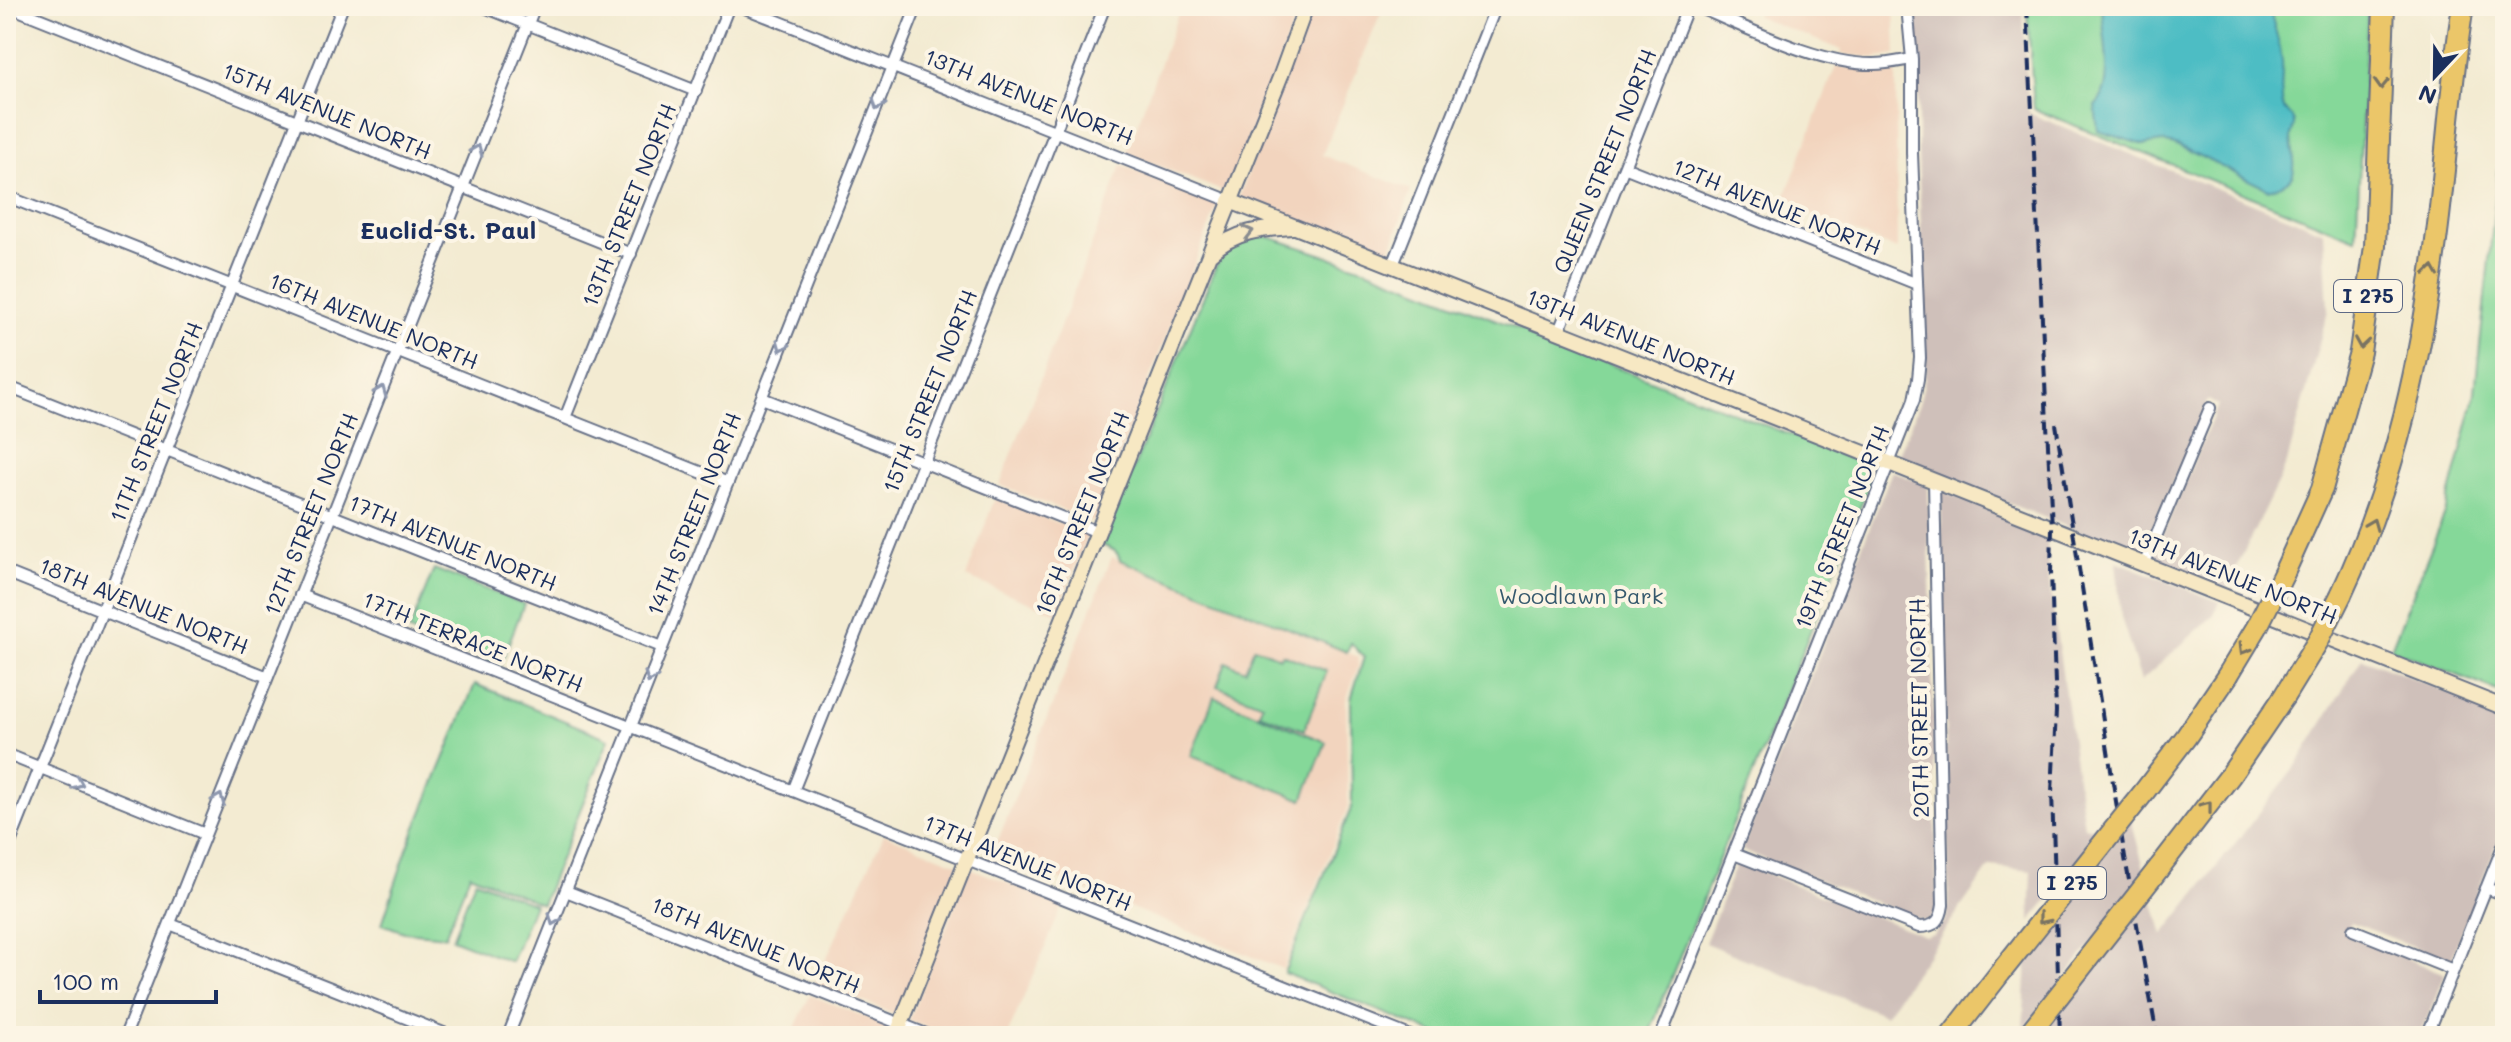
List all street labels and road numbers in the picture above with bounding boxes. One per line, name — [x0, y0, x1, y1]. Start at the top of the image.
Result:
street label: 13TH AVENUE NORTH — [921, 41, 1138, 152]
street label: QUEEN STREET NORTH — [1546, 44, 1663, 277]
street label: 15TH AVENUE NORTH — [219, 55, 436, 166]
street label: 13TH STREET NORTH — [575, 99, 683, 311]
street label: 12TH AVENUE NORTH — [1669, 152, 1886, 262]
street label: 16TH AVENUE NORTH — [265, 265, 483, 376]
road number: I 275 — [2334, 280, 2402, 312]
street label: 13TH AVENUE NORTH — [1523, 281, 1740, 392]
street label: 15TH STREET NORTH — [876, 285, 984, 497]
street label: 11TH STREET NORTH — [102, 317, 209, 526]
street label: 16TH STREET NORTH — [1027, 407, 1136, 619]
street label: 12TH STREET NORTH — [257, 408, 364, 619]
street label: 14TH STREET NORTH — [640, 408, 748, 620]
street label: 19TH STREET NORTH — [1787, 421, 1896, 633]
street label: 17TH AVENUE NORTH — [345, 488, 562, 598]
street label: 13TH AVENUE NORTH — [2125, 520, 2342, 631]
street label: 18TH AVENUE NORTH — [35, 550, 253, 661]
street label: 17TH TERRACE NORTH — [359, 584, 588, 699]
street label: 20TH STREET NORTH — [1902, 598, 1935, 818]
street label: 17TH AVENUE NORTH — [920, 808, 1137, 918]
road number: I 275 — [2038, 867, 2106, 899]
street label: 18TH AVENUE NORTH — [647, 889, 865, 1000]

